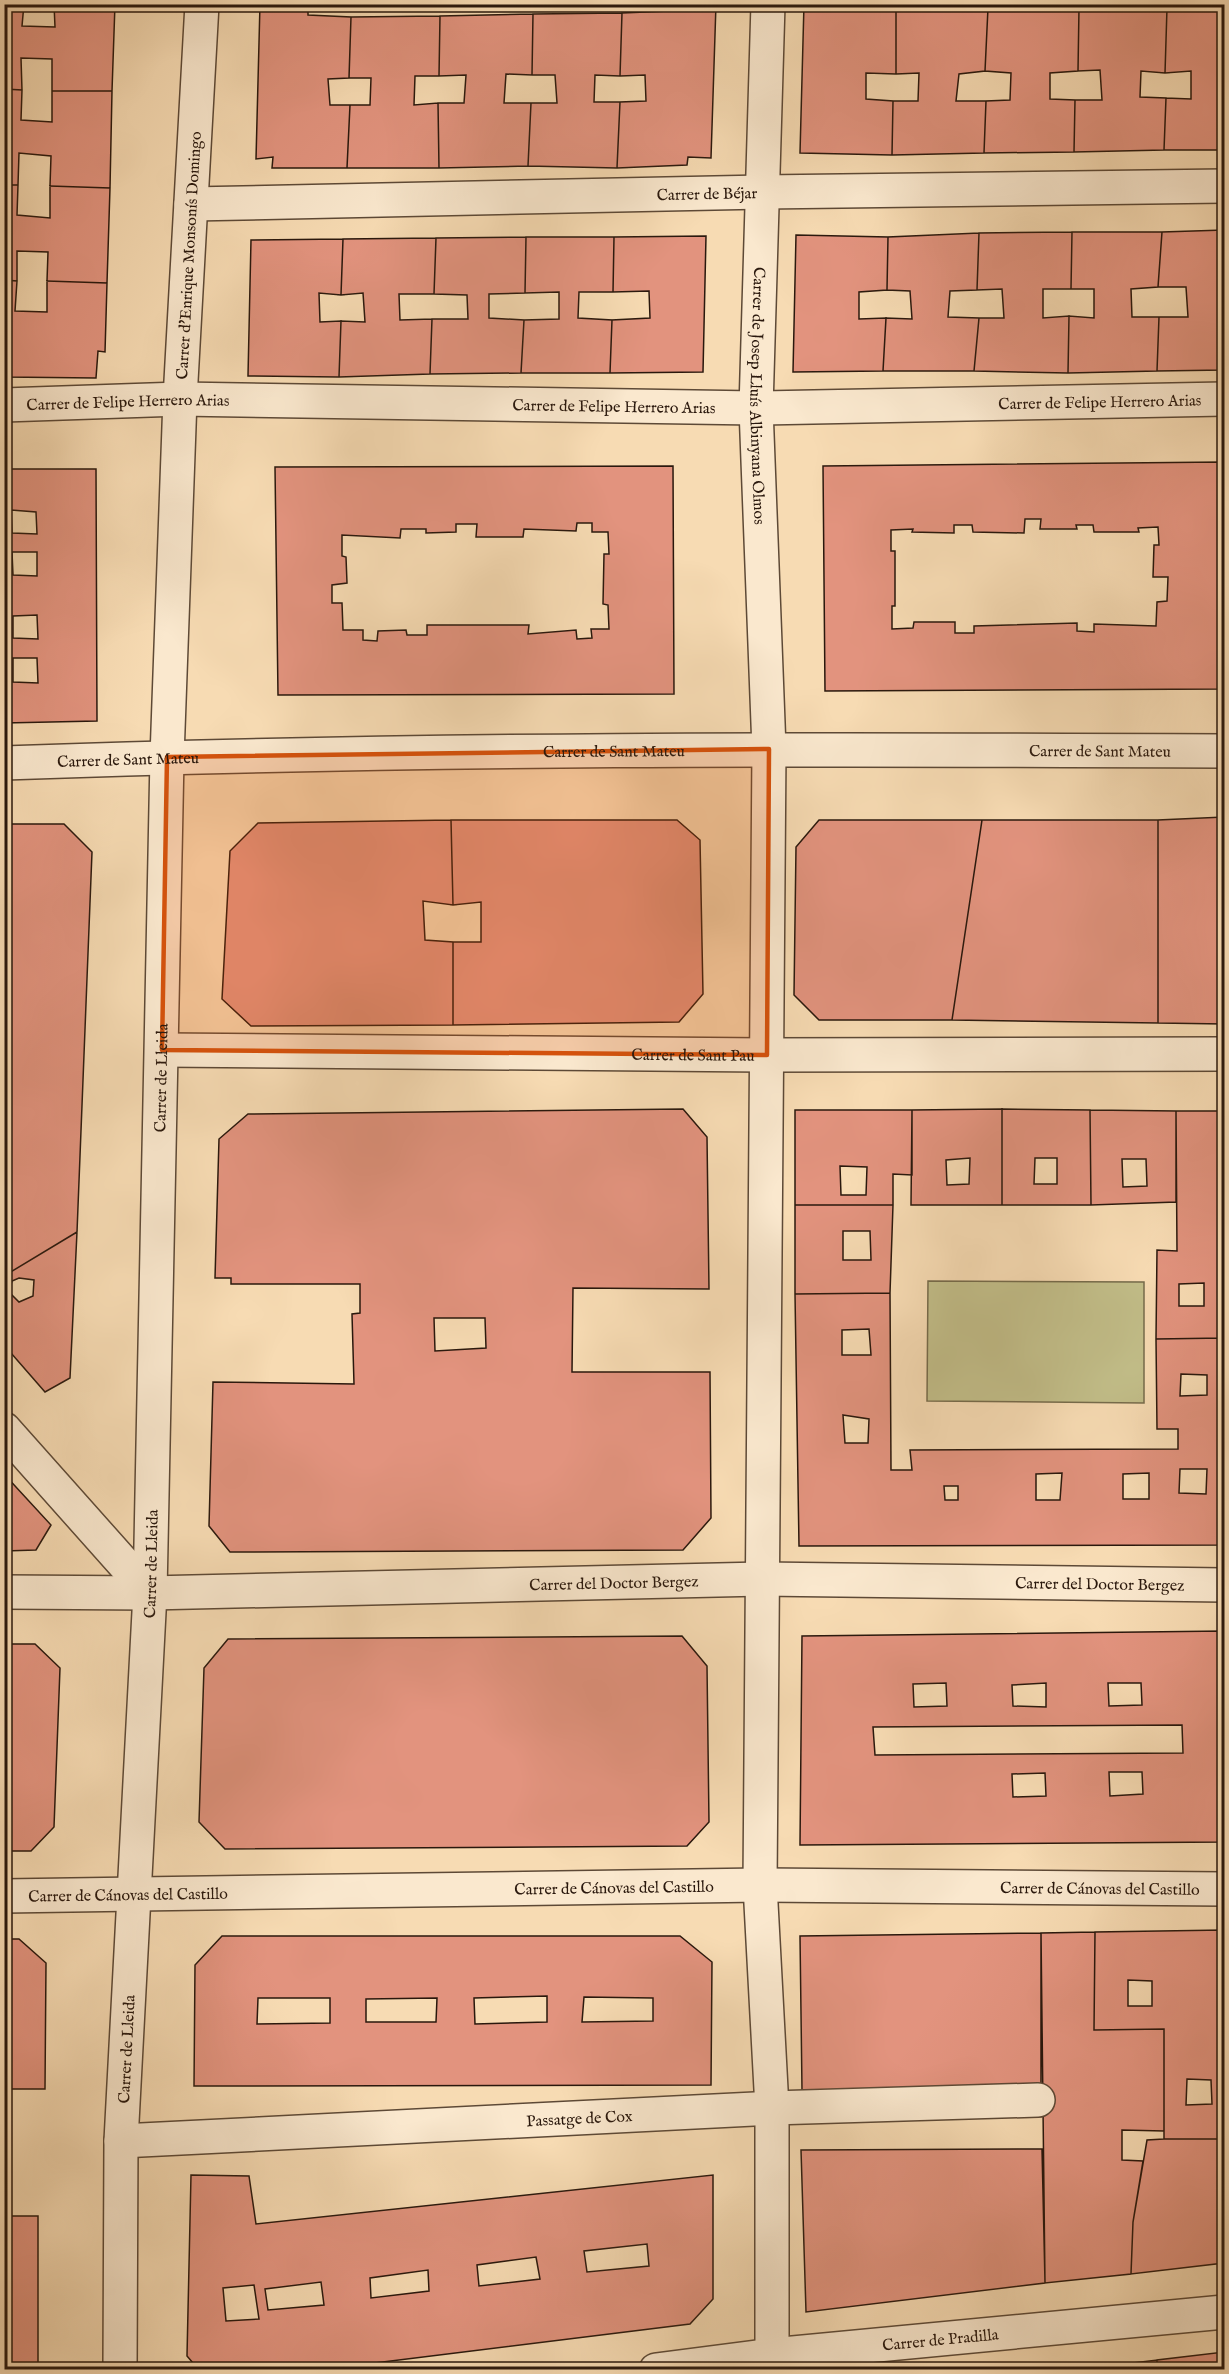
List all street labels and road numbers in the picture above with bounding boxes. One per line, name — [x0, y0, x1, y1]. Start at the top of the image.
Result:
street label: Carrer d'Enrique Monsonís Domingo — [173, 131, 207, 380]
street label: Carrer de Béjar — [656, 184, 758, 206]
street label: Carrer de Josep Lluís Albinyana Olmos — [744, 267, 768, 525]
street label: Carrer de Felipe Herrero Arias — [26, 391, 230, 416]
street label: Carrer de Felipe Herrero Arias — [998, 391, 1202, 415]
street label: Carrer de Felipe Herrero Arias — [512, 396, 716, 419]
street label: Carrer de Sant Mateu — [543, 742, 685, 763]
street label: Carrer de Sant Mateu — [1029, 742, 1171, 763]
street label: Carrer de Sant Mateu — [57, 749, 199, 773]
street label: Carrer de Lleida — [151, 1023, 174, 1133]
street label: Carrer de Sant Pau — [631, 1046, 755, 1067]
street label: Carrer de Lleida — [141, 1509, 164, 1619]
street label: Carrer del Doctor Bergez — [529, 1572, 699, 1596]
street label: Carrer del Doctor Bergez — [1015, 1574, 1185, 1596]
street label: Carrer de Cánovas del Castillo — [514, 1878, 714, 1901]
street label: Carrer de Cánovas del Castillo — [1000, 1879, 1200, 1901]
street label: Carrer de Cánovas del Castillo — [28, 1885, 228, 1908]
street label: Carrer de Lleida — [115, 1994, 141, 2104]
street label: Passatge de Cox — [526, 2107, 633, 2132]
street label: Carrer de Pradilla — [881, 2325, 1000, 2356]

